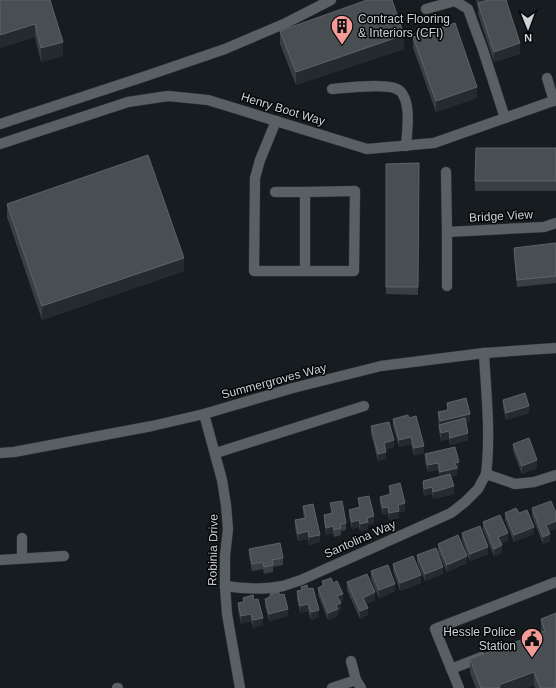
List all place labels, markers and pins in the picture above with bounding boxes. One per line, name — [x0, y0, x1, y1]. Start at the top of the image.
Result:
place label: Contract Flooring & Interiors (CFI) — [358, 12, 450, 40]
building icon: Contract Flooring & Interiors (CFI) — [329, 13, 355, 46]
place label: Hessle Police Station — [443, 625, 516, 653]
public building icon: Hessle Police Station — [519, 626, 545, 659]

